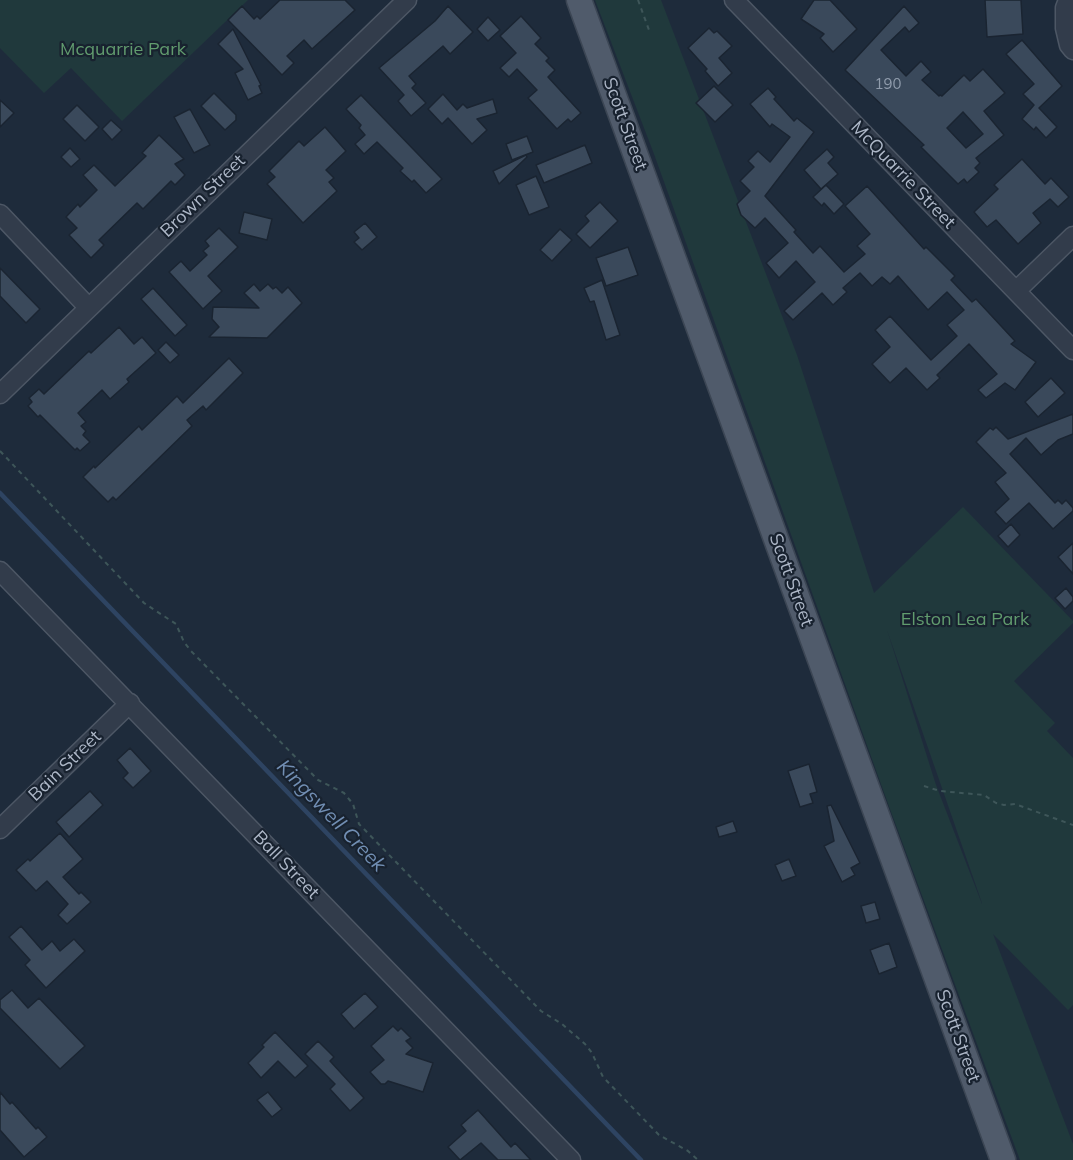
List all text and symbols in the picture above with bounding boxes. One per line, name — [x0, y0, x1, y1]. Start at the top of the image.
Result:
park label: Mcquarrie Park — [60, 39, 186, 61]
street label: Scott Street — [598, 75, 652, 173]
house number: 190 — [875, 75, 901, 93]
street label: McQuarrie Street — [846, 117, 960, 233]
street label: Brown Street — [156, 150, 250, 242]
street label: Scott Street — [764, 531, 818, 629]
park label: Elston Lea Park — [901, 609, 1029, 631]
street label: Bain Street — [24, 726, 106, 806]
water label: Kingswell Creek — [271, 755, 391, 877]
street label: Ball Street — [248, 827, 324, 903]
street label: Scott Street — [931, 987, 985, 1085]

